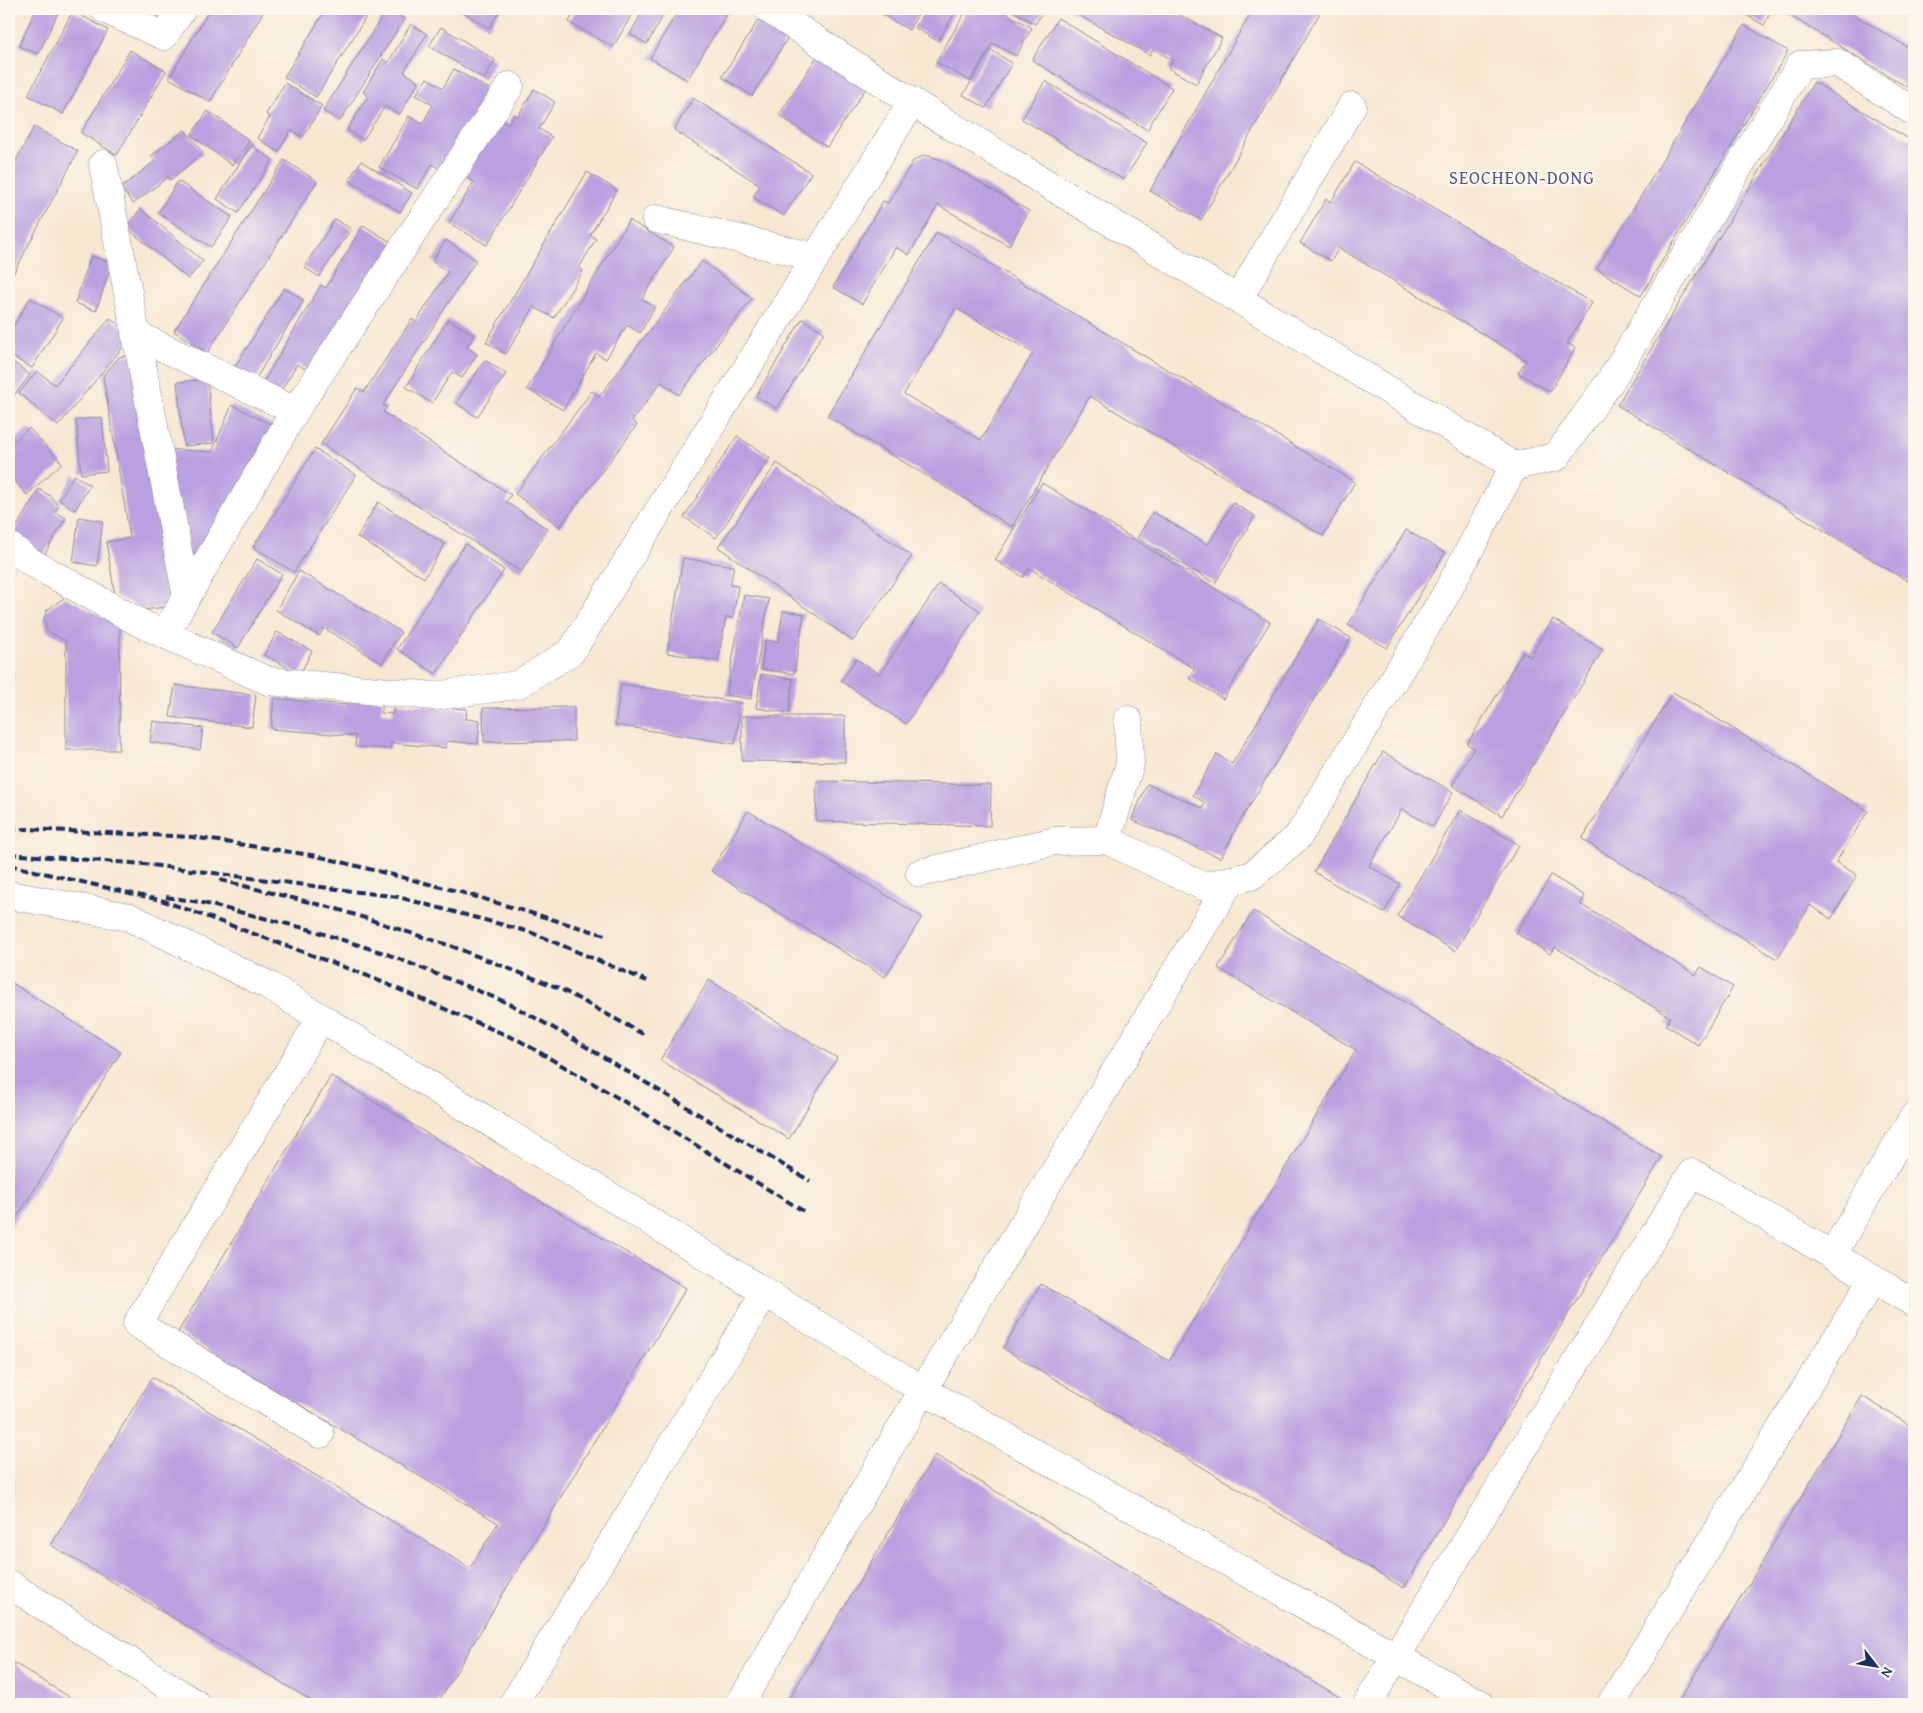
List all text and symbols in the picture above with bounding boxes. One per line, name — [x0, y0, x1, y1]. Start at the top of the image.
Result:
district label: SEOCHEON-DONG — [1449, 164, 1595, 191]
north arrow — [1850, 1640, 1900, 1690]
text: N — [1876, 1664, 1898, 1682]

